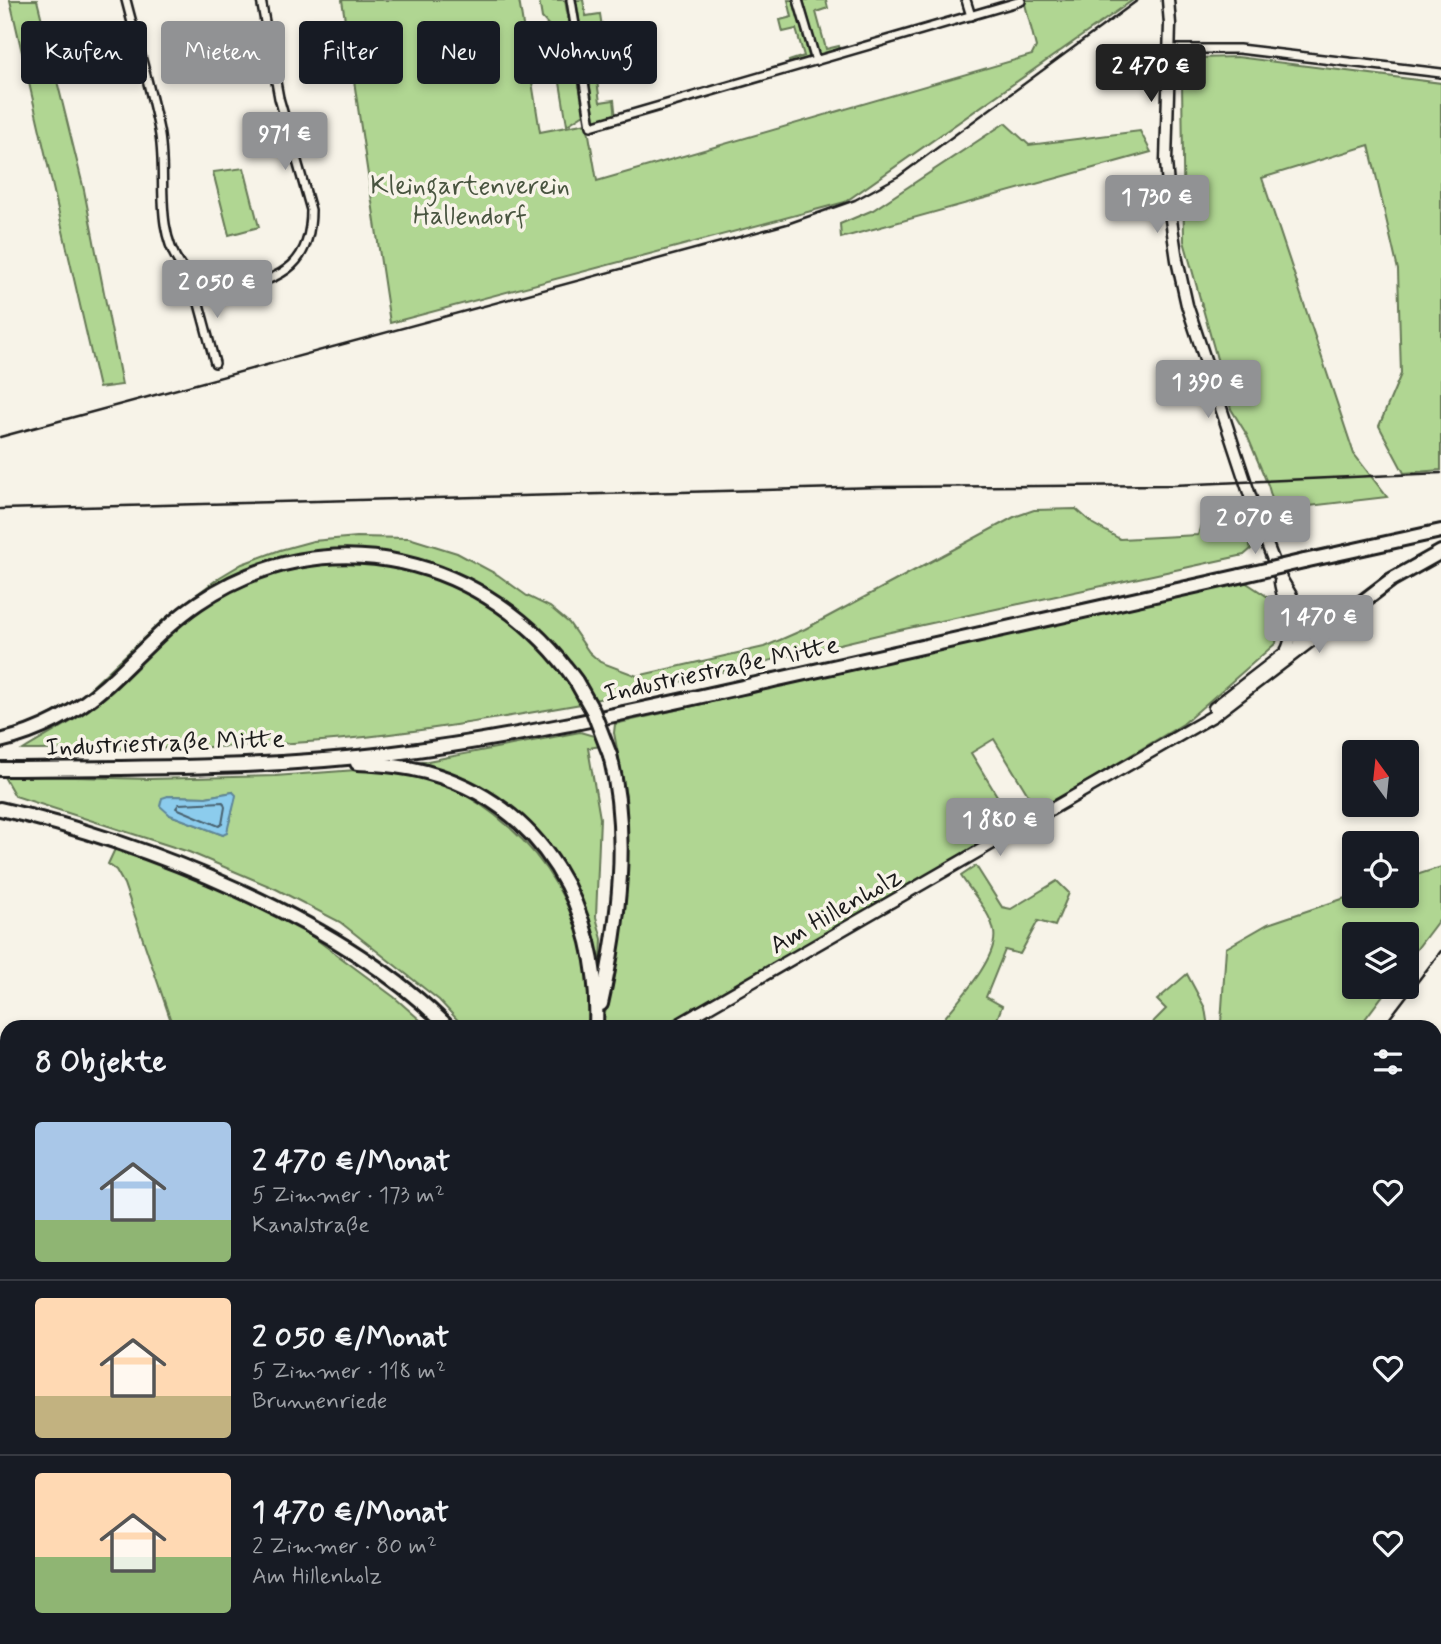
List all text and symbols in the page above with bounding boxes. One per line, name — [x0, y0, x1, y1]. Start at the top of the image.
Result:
chip: Kaufen — [21, 21, 147, 84]
chip: Mieten — [161, 21, 285, 84]
chip: Filter — [299, 21, 403, 84]
chip: Neu — [417, 21, 500, 84]
chip: Wohnung — [514, 21, 657, 84]
pin: 2 470 € — [1086, 44, 1216, 104]
text: 2 470 € — [1112, 52, 1190, 82]
pin: 971 € — [236, 113, 334, 172]
text: 971 € — [258, 120, 312, 150]
park label: Kleingartenverein Hallendorf — [370, 170, 570, 234]
pin: 1 730 € — [1092, 176, 1222, 235]
text: 1 730 € — [1121, 183, 1193, 213]
pin: 2 050 € — [152, 260, 282, 320]
text: 2 050 € — [178, 268, 256, 298]
pin: 1 390 € — [1143, 360, 1273, 420]
text: 1 390 € — [1172, 368, 1244, 398]
pin: 2 070 € — [1190, 496, 1320, 556]
text: 2 070 € — [1216, 504, 1294, 534]
pin: 1 470 € — [1254, 596, 1384, 655]
text: 1 470 € — [1280, 603, 1358, 633]
street label: Industriestraße Mitte — [601, 628, 842, 711]
street label: Industriestraße Mitte — [45, 723, 285, 765]
north arrow — [1342, 740, 1419, 817]
map controls — [1342, 740, 1419, 999]
pin: 1 880 € — [935, 798, 1065, 858]
text: 1 880 € — [962, 806, 1038, 836]
button: locate — [1342, 831, 1419, 908]
street label: Am Hillenholz — [764, 860, 908, 963]
button: layers — [1342, 922, 1419, 999]
text: 8 Objekte — [35, 1043, 166, 1082]
icon: filters — [1369, 1043, 1407, 1081]
text: 2 470 €/Monat — [252, 1142, 450, 1181]
icon: home — [91, 1150, 175, 1234]
icon: heart — [1369, 1173, 1407, 1211]
text: 5 Zimmer · 173 m² — [252, 1181, 445, 1211]
text: Kanalstraße — [252, 1211, 370, 1241]
text: 2 050 €/Monat — [252, 1318, 449, 1357]
icon: home — [91, 1326, 175, 1410]
icon: heart — [1369, 1349, 1407, 1387]
text: 5 Zimmer · 118 m² — [252, 1357, 446, 1387]
text: Brunnenriede — [252, 1387, 387, 1417]
text: 1 470 €/Monat — [252, 1493, 449, 1532]
icon: home — [91, 1501, 175, 1585]
icon: heart — [1369, 1524, 1407, 1562]
text: 2 Zimmer · 80 m² — [252, 1532, 437, 1562]
text: Am Hillenholz — [252, 1562, 382, 1592]

